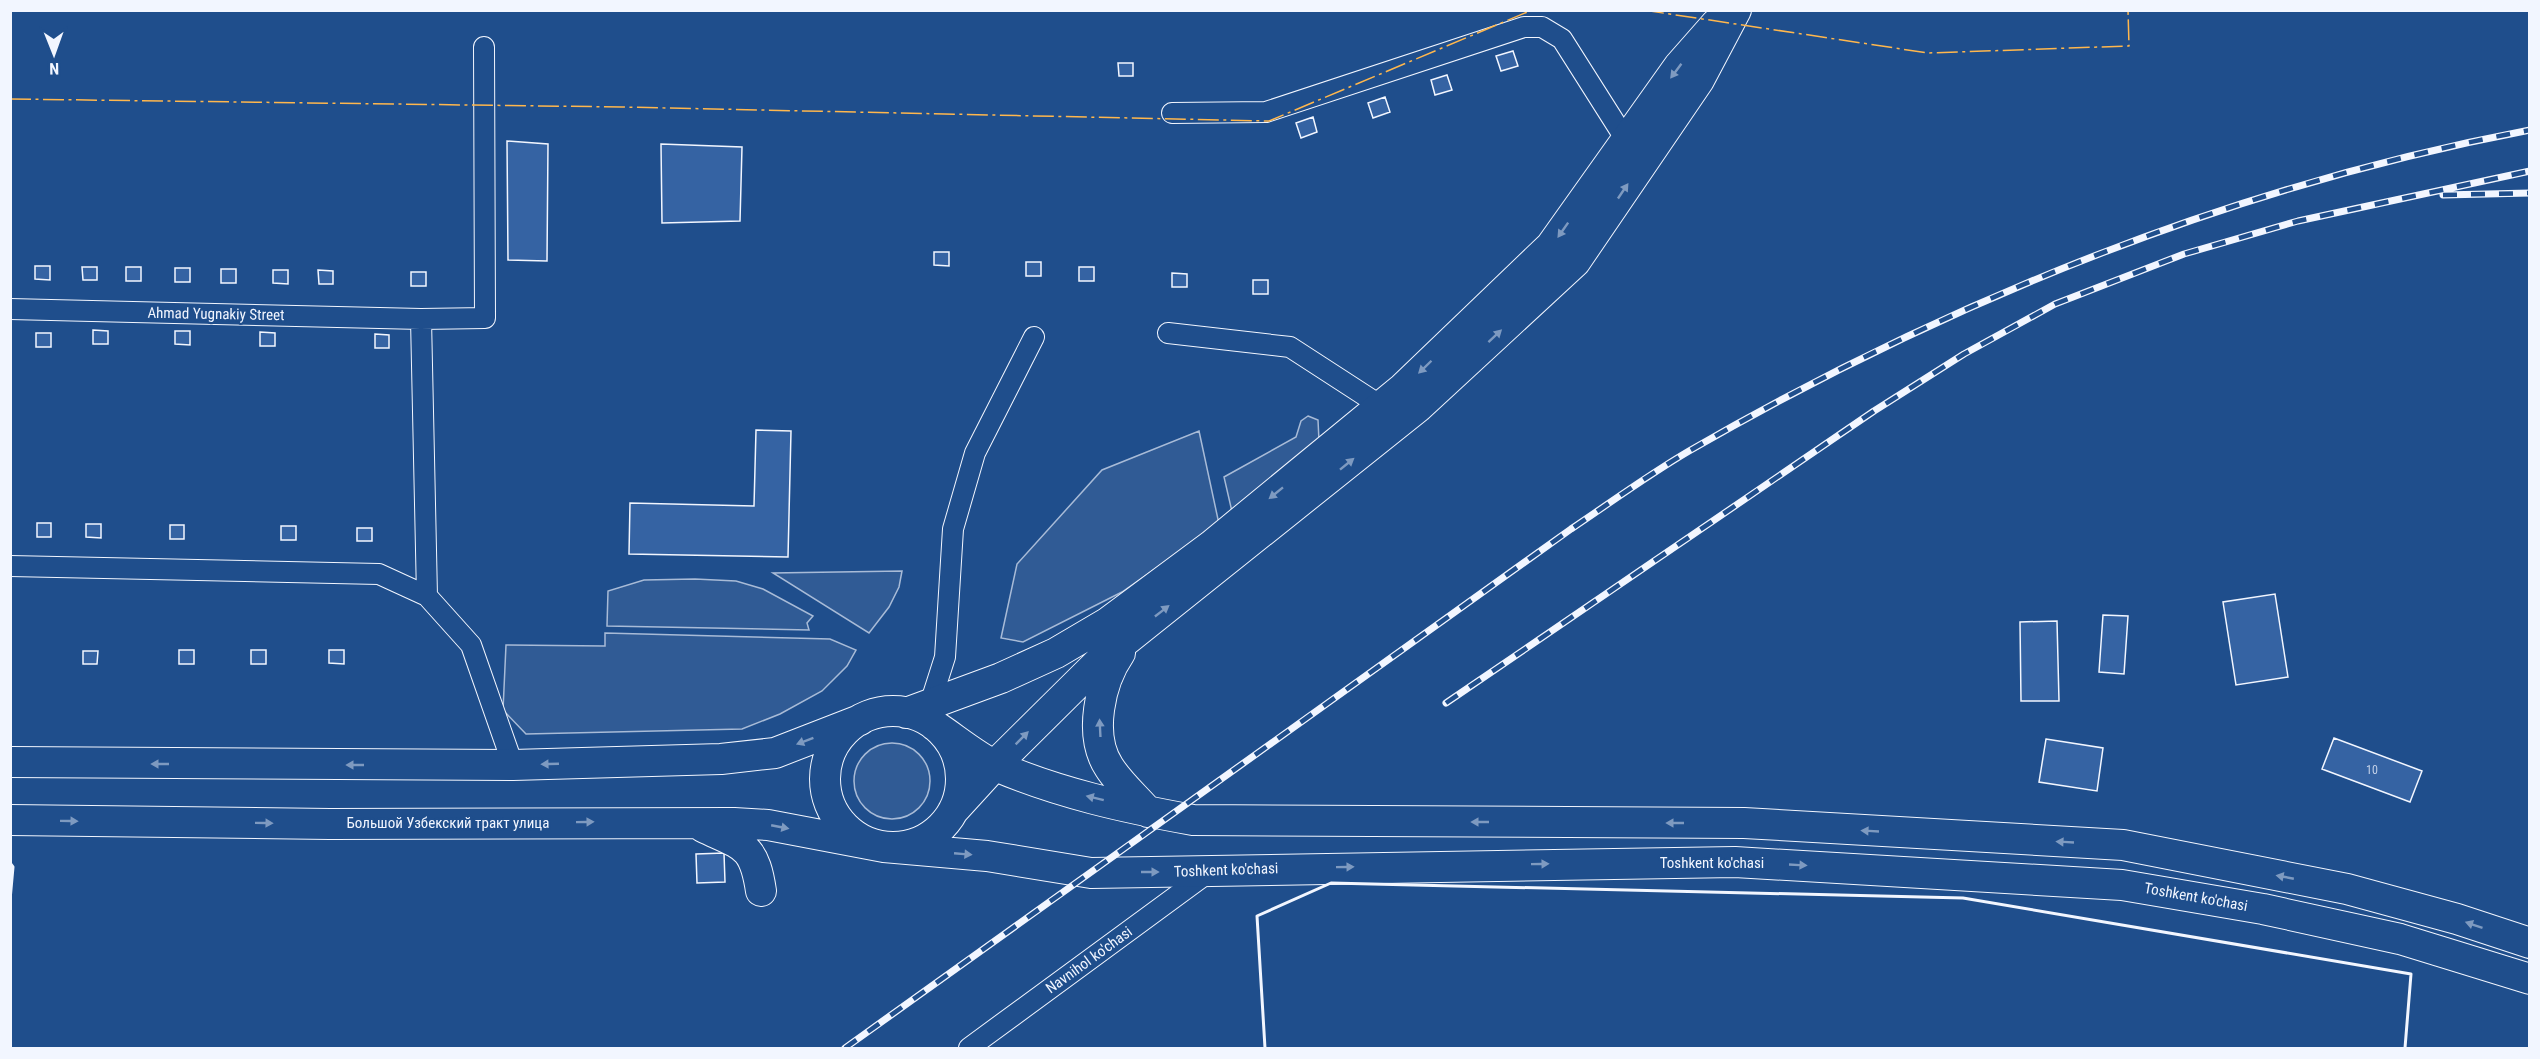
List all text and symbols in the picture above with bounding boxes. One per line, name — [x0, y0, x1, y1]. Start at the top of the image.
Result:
north arrow — [24, 24, 84, 84]
text: N — [49, 59, 59, 78]
one-way arrow — [1670, 63, 1682, 78]
one-way arrow — [1617, 184, 1629, 200]
one-way arrow — [1557, 221, 1569, 237]
street label: Ahmad Yugnakiy Street — [147, 304, 285, 324]
one-way arrow — [1487, 329, 1502, 343]
one-way arrow — [1419, 360, 1433, 374]
one-way arrow — [1340, 458, 1355, 471]
one-way arrow — [1268, 486, 1284, 499]
one-way arrow — [1154, 605, 1170, 618]
one-way arrow — [1095, 718, 1104, 737]
one-way arrow — [1015, 731, 1029, 745]
one-way arrow — [796, 736, 814, 746]
one-way arrow — [150, 759, 169, 769]
one-way arrow — [540, 759, 559, 769]
one-way arrow — [345, 760, 364, 770]
house number: 10 — [2366, 763, 2378, 777]
one-way arrow — [1085, 793, 1104, 803]
street label: Большой Узбекский тракт улица — [347, 814, 549, 832]
one-way arrow — [59, 816, 78, 825]
one-way arrow — [575, 817, 594, 827]
one-way arrow — [1471, 817, 1490, 827]
one-way arrow — [254, 818, 273, 828]
one-way arrow — [1666, 818, 1685, 828]
one-way arrow — [770, 823, 789, 832]
one-way arrow — [1861, 826, 1880, 835]
one-way arrow — [2055, 837, 2074, 847]
one-way arrow — [954, 849, 973, 859]
street label: Toshkent ko'chasi — [1660, 854, 1764, 872]
street label: Toshkent ko'chasi — [1173, 859, 1279, 881]
one-way arrow — [1530, 859, 1549, 869]
one-way arrow — [1788, 861, 1807, 870]
one-way arrow — [1335, 862, 1354, 872]
one-way arrow — [1140, 867, 1159, 877]
one-way arrow — [2276, 872, 2295, 881]
street label: Toshkent ko'chasi — [2143, 879, 2249, 915]
one-way arrow — [2465, 919, 2483, 929]
street label: Navnihol ko'chasi — [1042, 923, 1136, 997]

